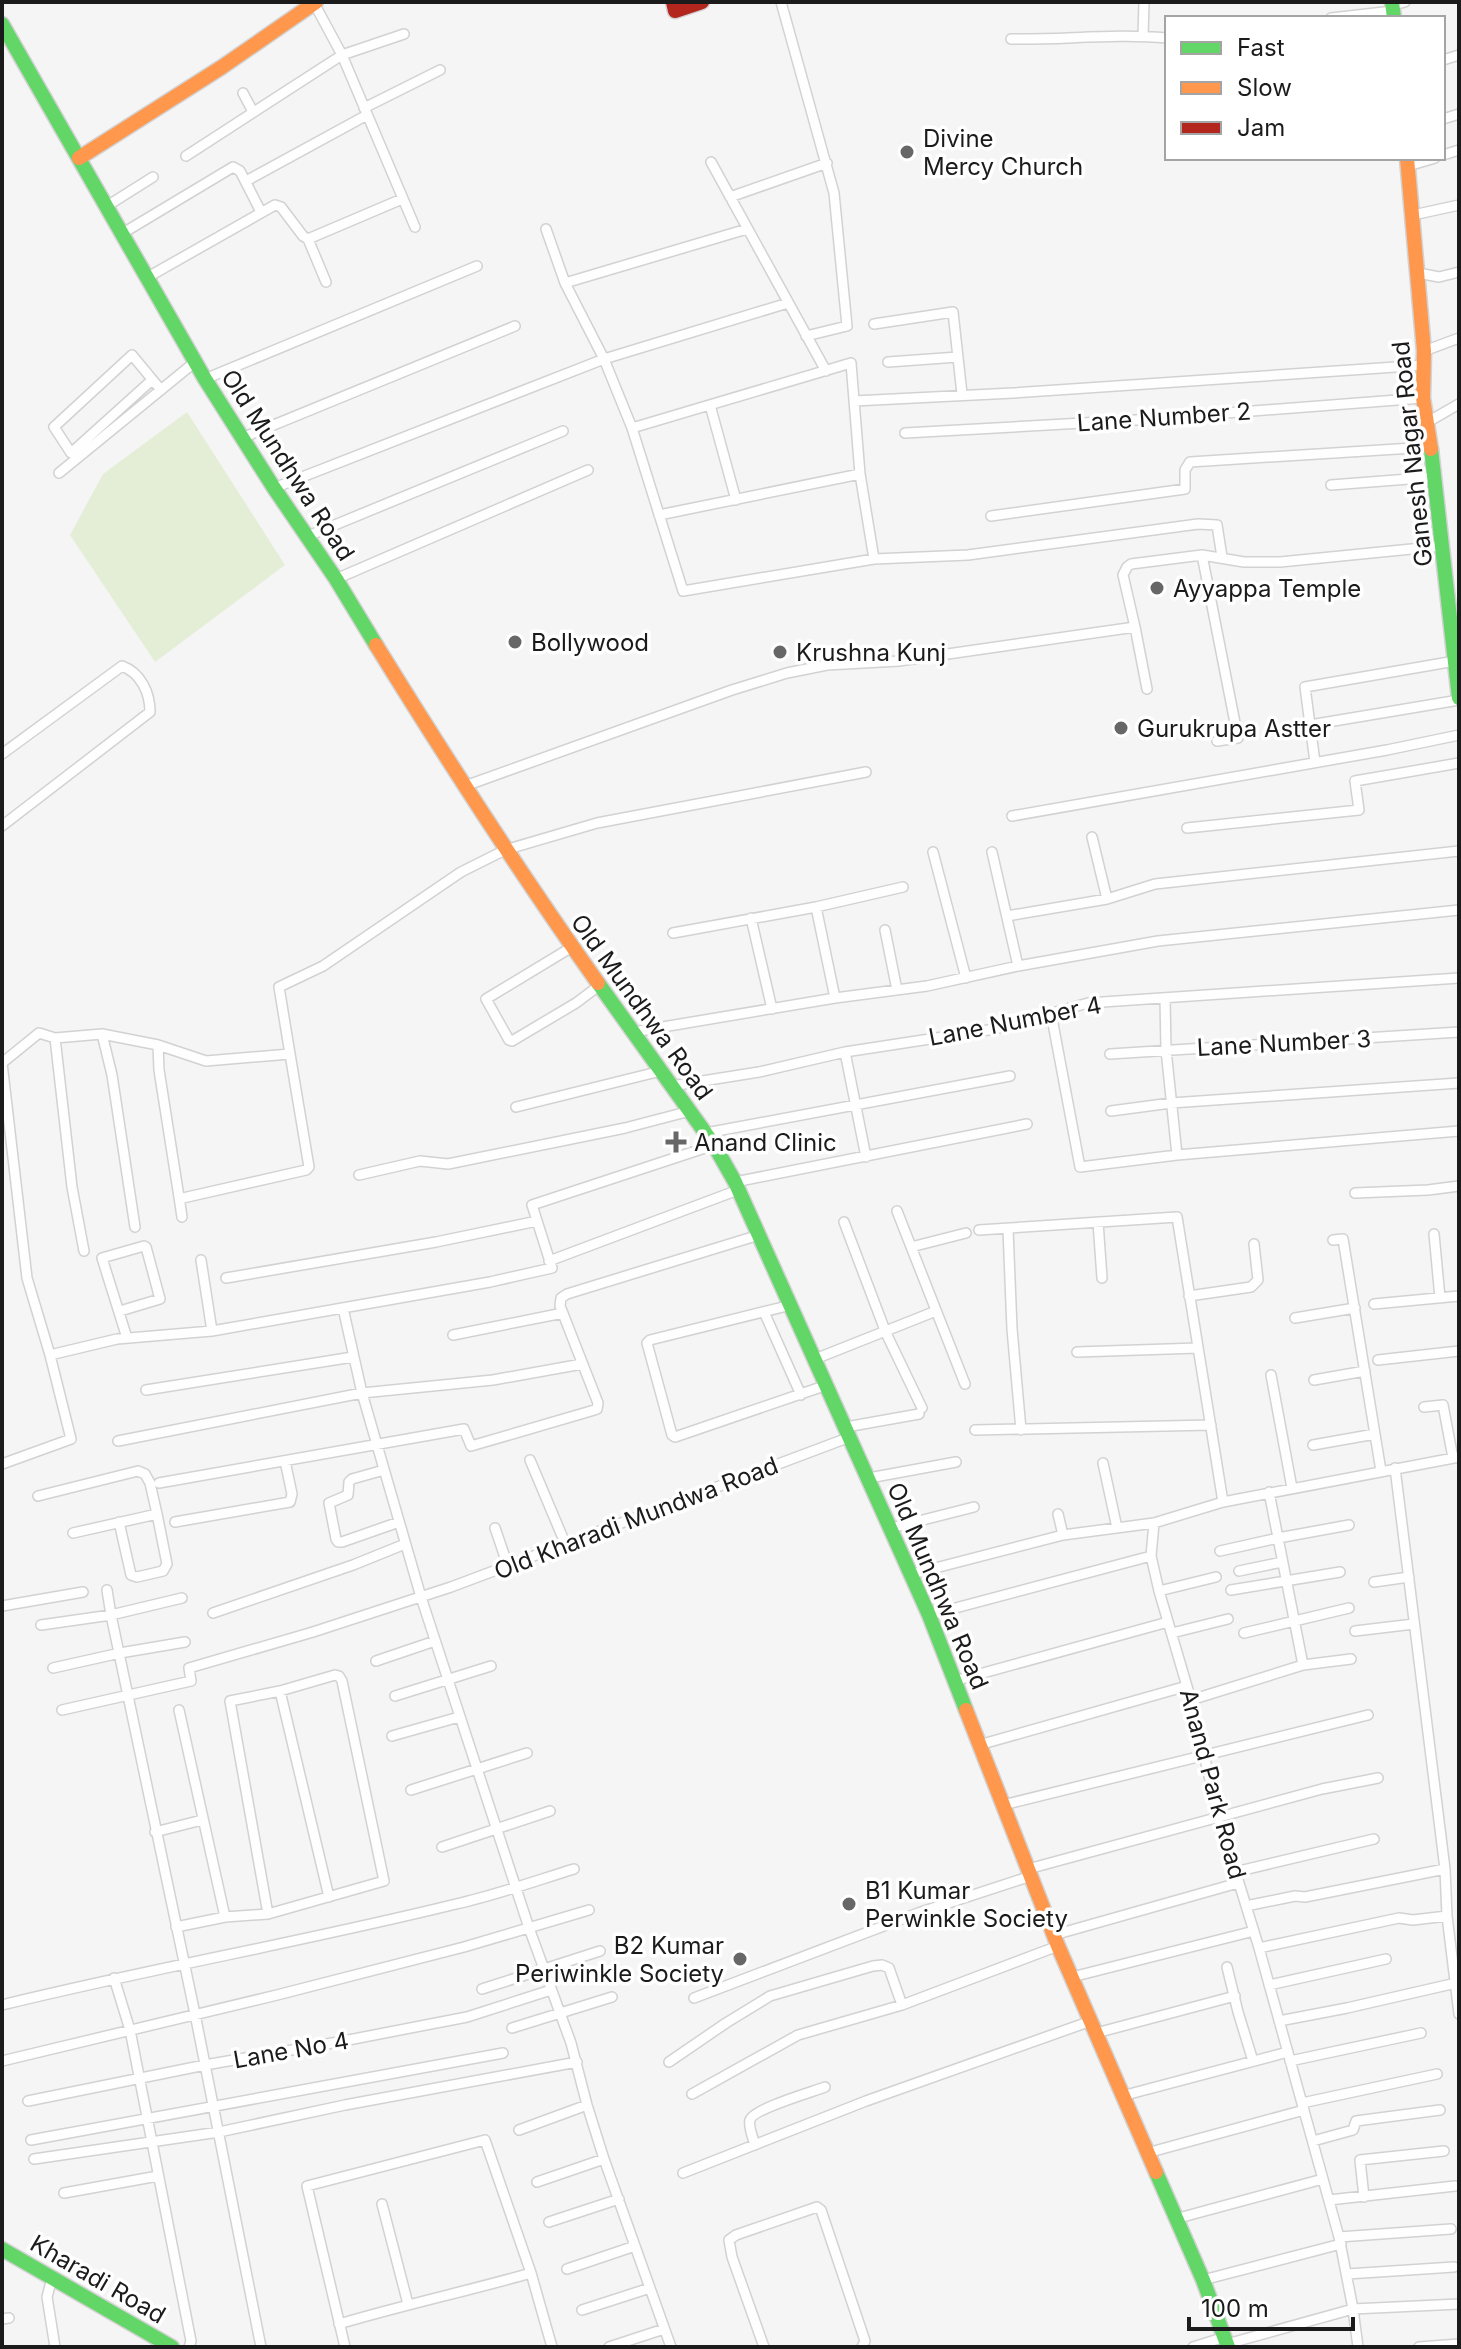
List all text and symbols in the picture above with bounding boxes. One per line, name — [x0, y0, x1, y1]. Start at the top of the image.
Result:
legend — [1165, 16, 1445, 160]
text: Fast — [1237, 33, 1285, 62]
text: Slow — [1237, 73, 1292, 102]
text: Jam — [1237, 113, 1285, 142]
place label: Divine Mercy Church — [923, 124, 1083, 181]
marker: Divine Mercy Church — [898, 143, 916, 161]
street label: Ganesh Nagar Road — [1386, 340, 1438, 568]
street label: Old Mundhwa Road — [215, 364, 361, 566]
street label: Lane Number 2 — [1076, 396, 1252, 438]
place label: Ayyappa Temple — [1173, 574, 1361, 603]
marker: Ayyappa Temple — [1148, 579, 1166, 597]
place label: Bollywood — [531, 628, 649, 657]
marker: Bollywood — [506, 633, 524, 651]
place label: Krushna Kunj — [796, 638, 946, 667]
marker: Krushna Kunj — [771, 643, 789, 661]
place label: Gurukrupa Astter — [1137, 714, 1331, 743]
marker: Gurukrupa Astter — [1112, 719, 1130, 737]
street label: Old Mundhwa Road — [565, 909, 719, 1105]
street label: Lane Number 4 — [926, 990, 1104, 1052]
street label: Lane Number 3 — [1196, 1024, 1372, 1062]
place label: Anand Clinic — [694, 1128, 837, 1157]
marker: Anand Clinic — [665, 1131, 687, 1153]
street label: Old Kharadi Mundwa Road — [490, 1450, 782, 1586]
street label: Old Mundhwa Road — [881, 1478, 995, 1694]
street label: Anand Park Road — [1174, 1686, 1252, 1882]
place label: B1 Kumar Perwinkle Society — [865, 1876, 1068, 1933]
marker: B1 Kumar Perwinkle Society — [840, 1895, 858, 1913]
place label: B2 Kumar Periwinkle Society — [515, 1931, 724, 1988]
marker: B2 Kumar Periwinkle Society — [731, 1950, 749, 1968]
street label: Lane No 4 — [231, 2026, 351, 2074]
street label: Kharadi Road — [25, 2229, 171, 2329]
scale bar — [1189, 2281, 1353, 2331]
text: 100 m — [1201, 2294, 1269, 2323]

